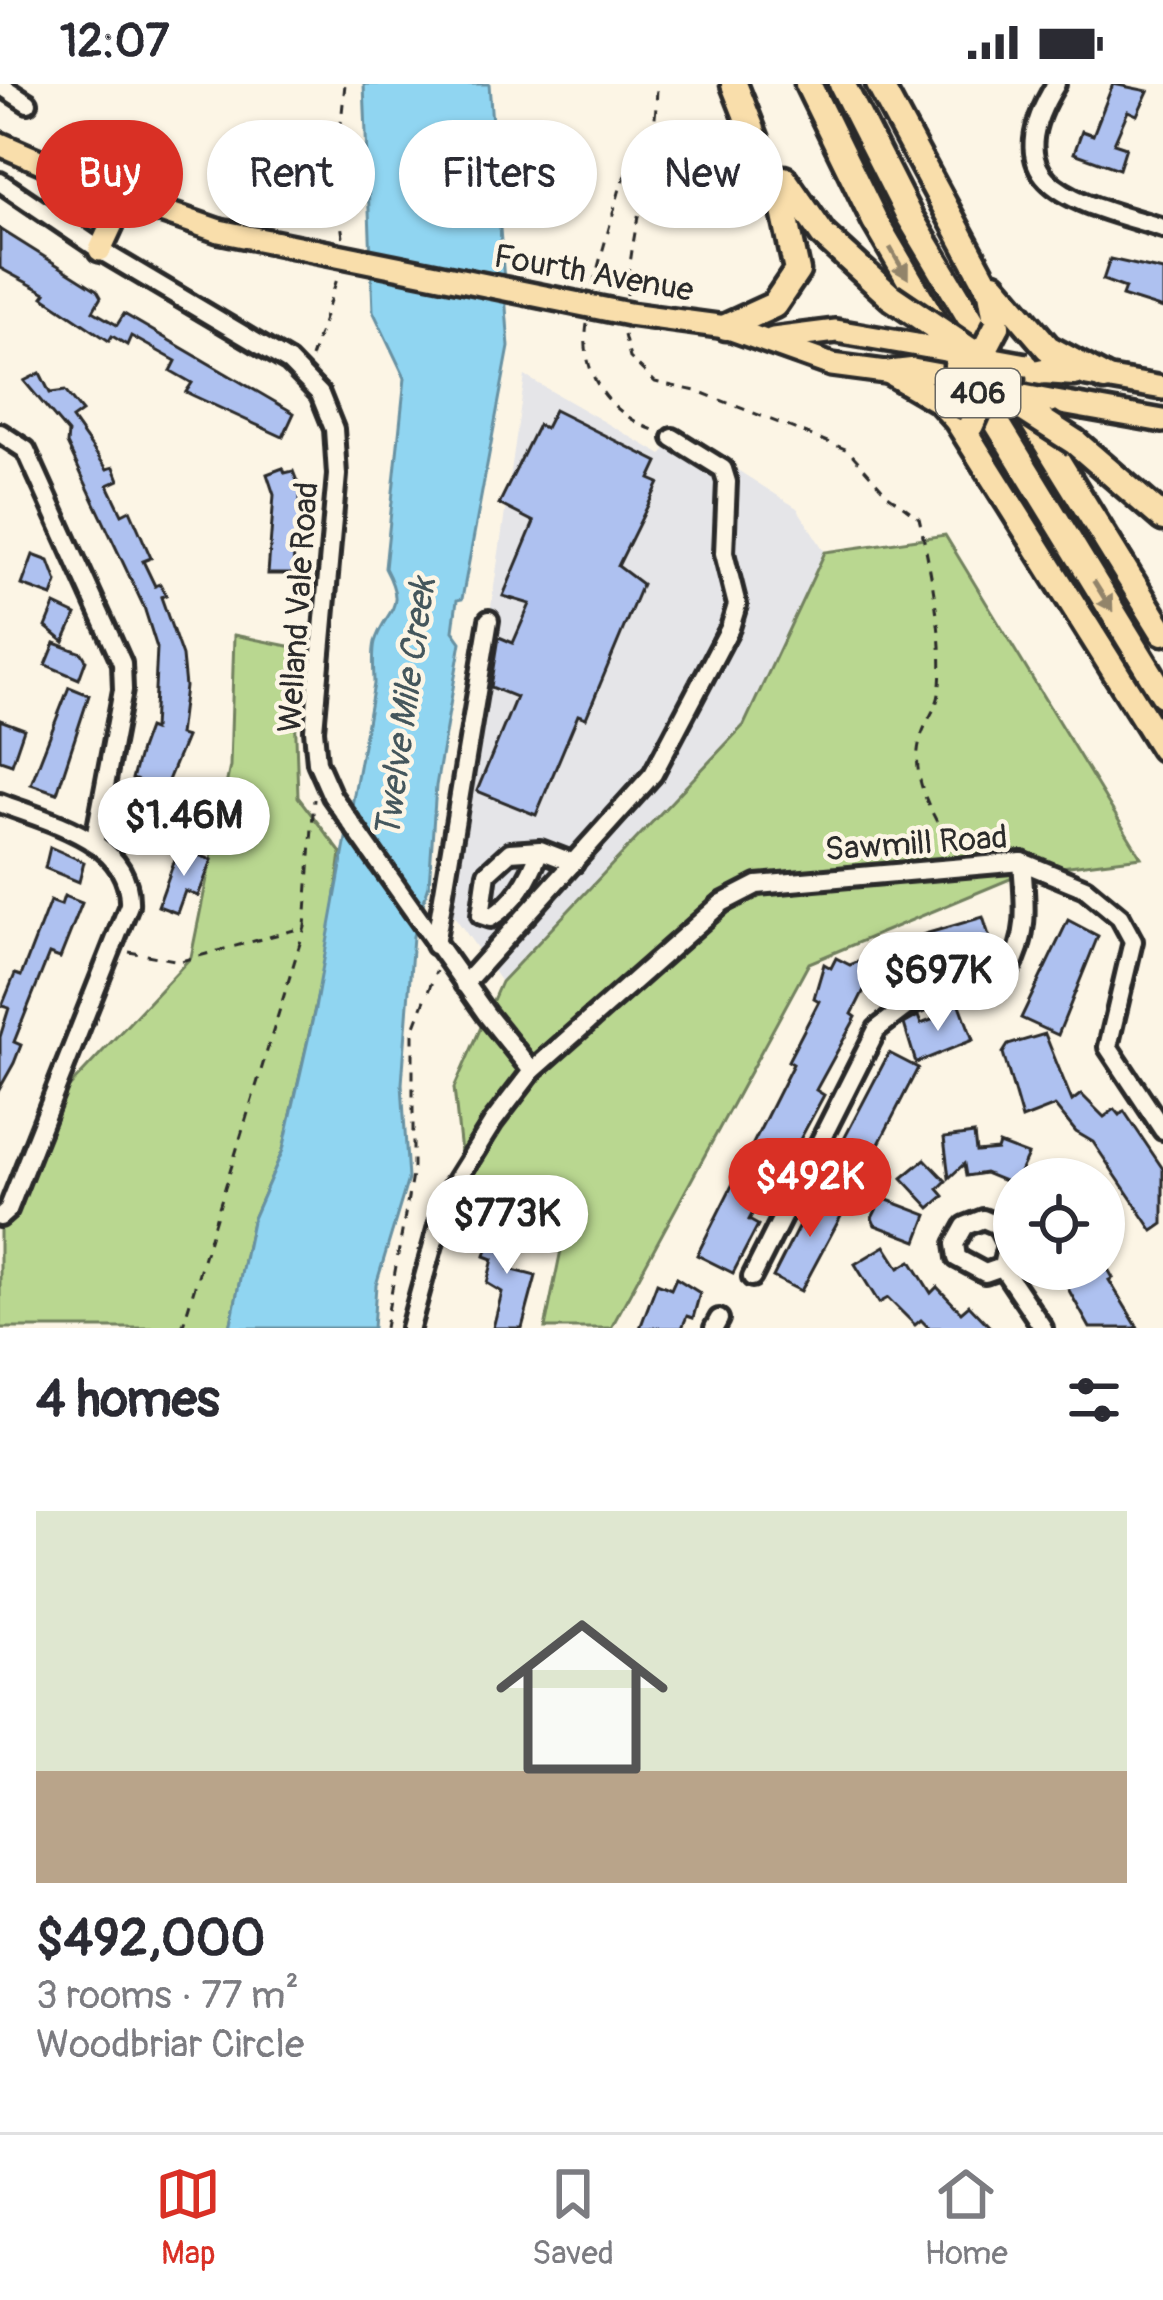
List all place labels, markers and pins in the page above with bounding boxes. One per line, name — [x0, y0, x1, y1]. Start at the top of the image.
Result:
pin: $1.46M — [86, 777, 282, 879]
pin: $697K — [854, 932, 1022, 1034]
pin: $492K — [726, 1138, 894, 1240]
pin: $773K — [423, 1175, 591, 1277]

